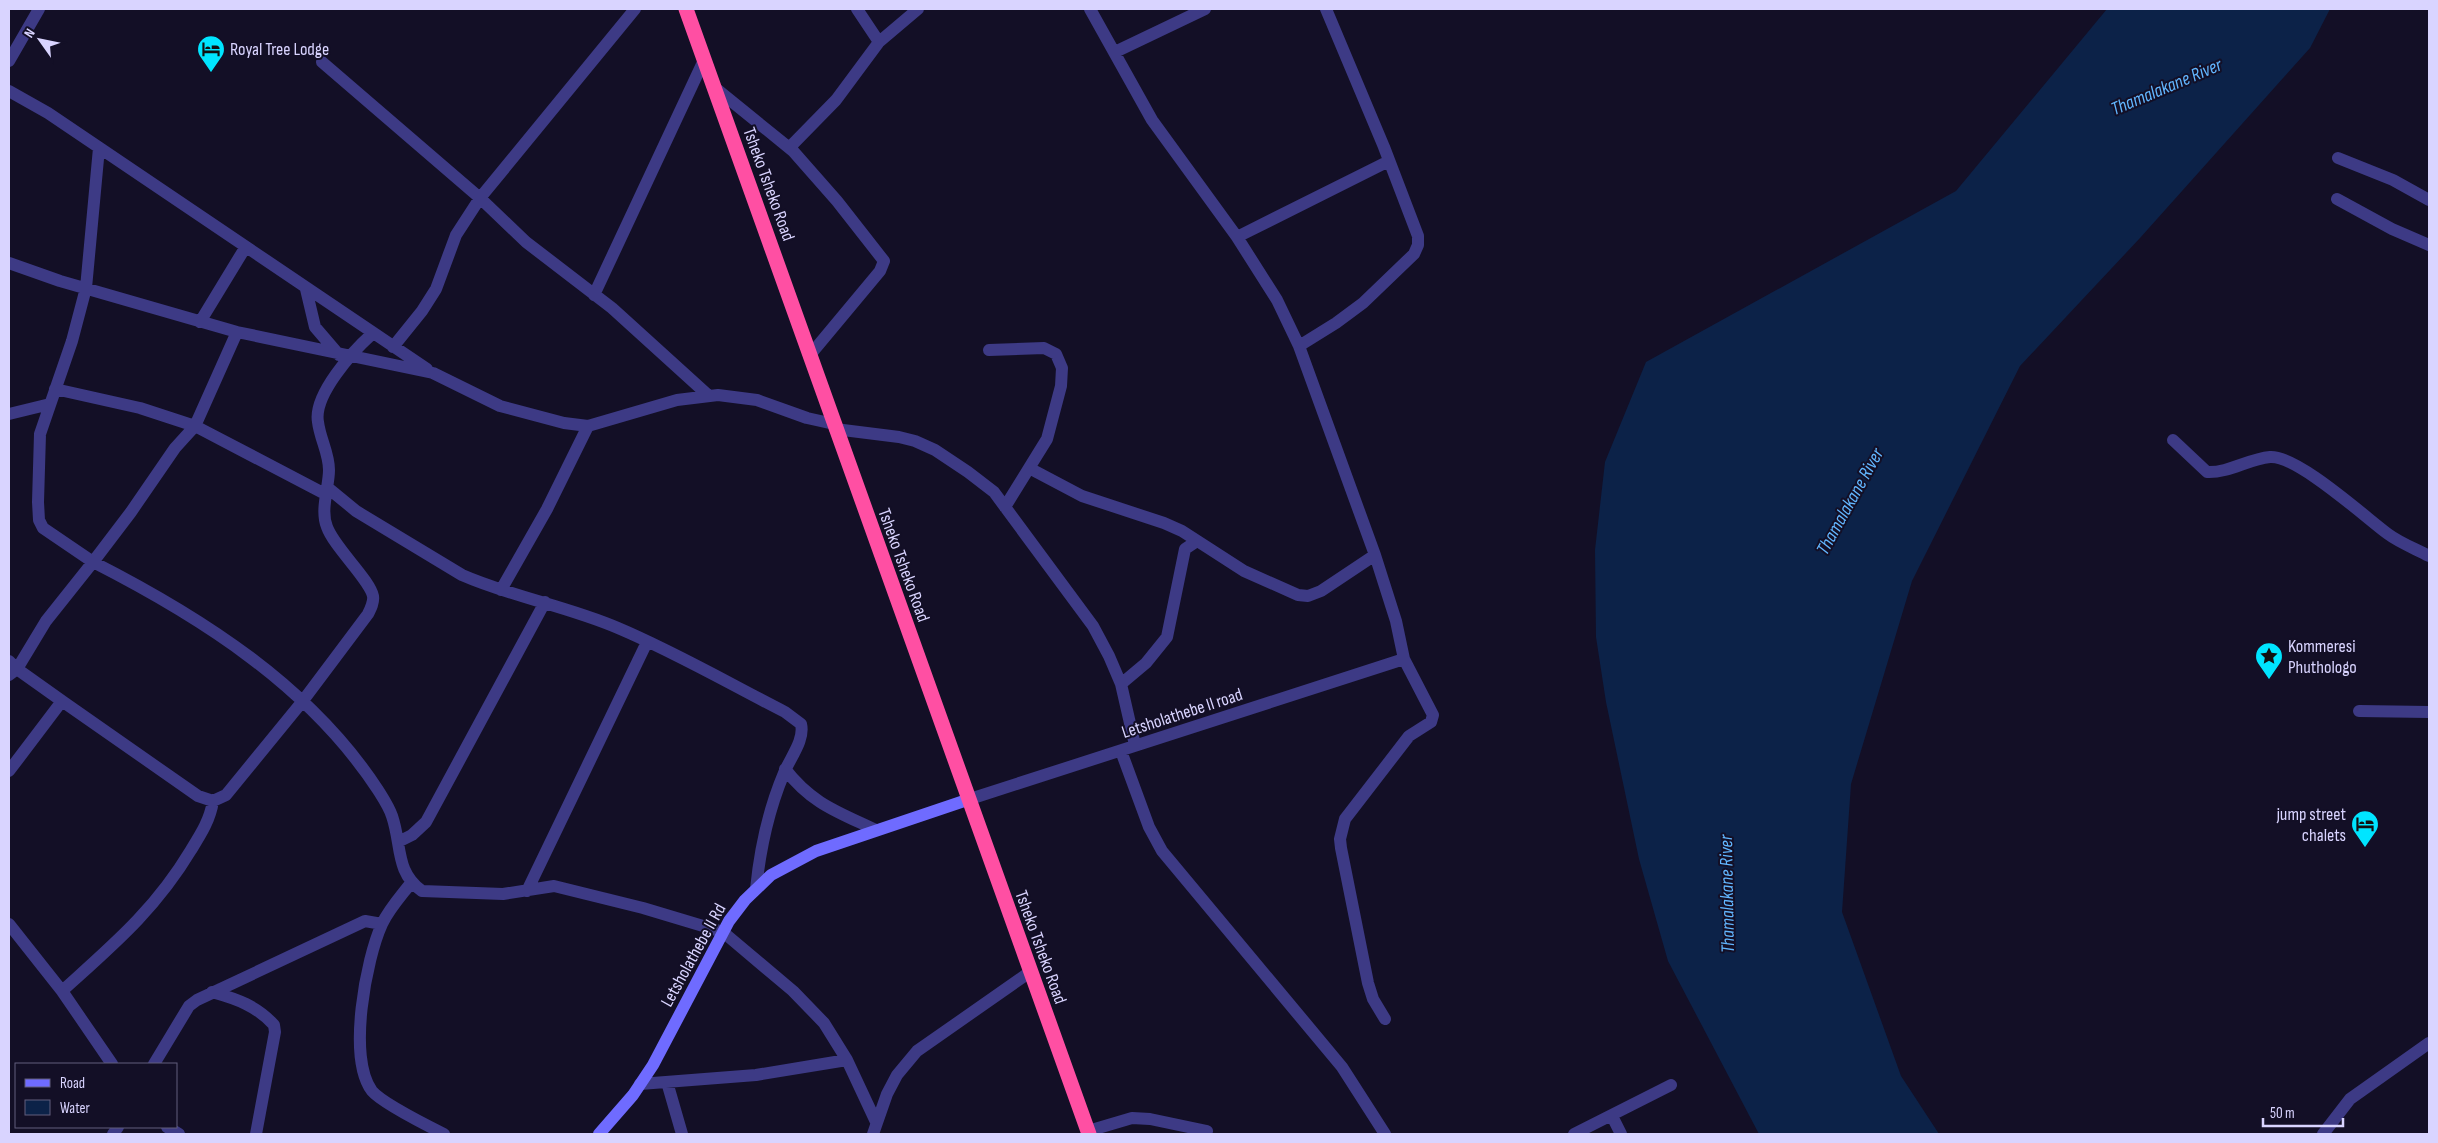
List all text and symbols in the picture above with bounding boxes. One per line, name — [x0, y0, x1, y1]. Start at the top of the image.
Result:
north arrow — [15, 15, 65, 65]
text: N — [20, 25, 39, 41]
hotel icon: Royal Tree Lodge — [196, 34, 226, 73]
place label: Royal Tree Lodge — [230, 39, 329, 60]
water label: Thamalakane River — [2108, 53, 2226, 121]
street label: Tsheko Tsheko Road — [738, 125, 799, 244]
water label: Thamalakane River — [1812, 444, 1889, 559]
street label: Tsheko Tsheko Road — [873, 506, 934, 625]
place label: Kommeresi Phuthologo — [2288, 636, 2357, 678]
place icon: Kommeresi Phuthologo — [2254, 641, 2284, 680]
street label: Letsholathebe II road — [1119, 684, 1245, 743]
place label: jump street chalets — [2276, 804, 2347, 846]
hotel icon: jump street chalets — [2350, 809, 2380, 848]
water label: Thamalakane River — [1715, 834, 1740, 953]
street label: Tsheko Tsheko Road — [1010, 888, 1071, 1007]
street label: Letsholathebe II Rd — [656, 900, 730, 1010]
legend — [15, 1063, 178, 1128]
text: Road — [60, 1074, 85, 1093]
scale bar — [2263, 1096, 2343, 1128]
text: Water — [60, 1099, 91, 1118]
text: 50 m — [2270, 1104, 2295, 1123]

